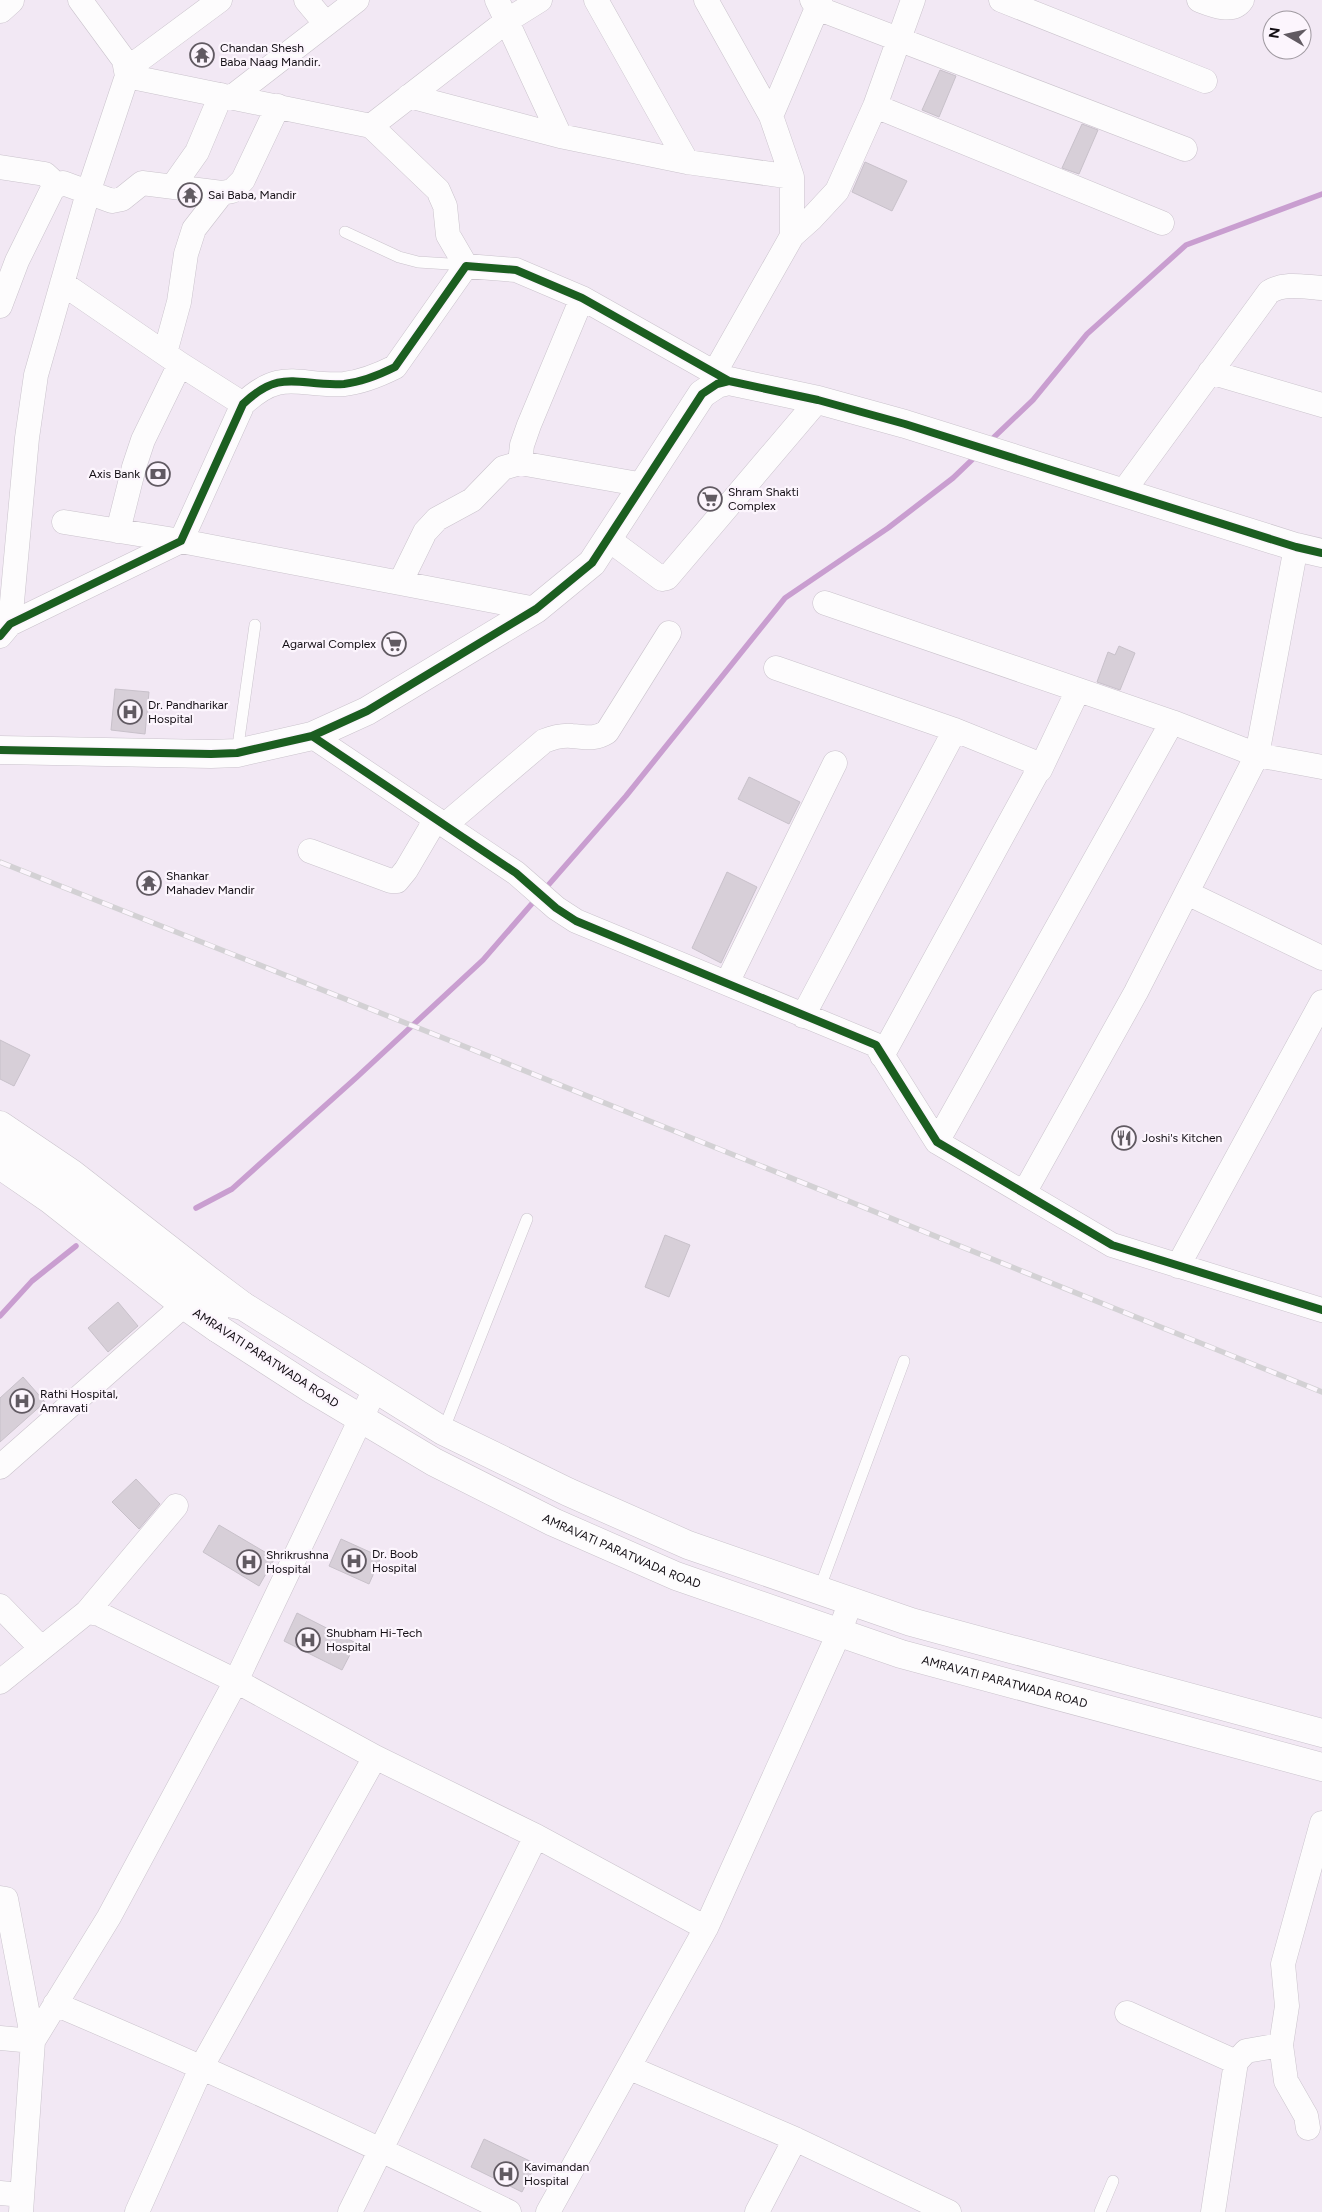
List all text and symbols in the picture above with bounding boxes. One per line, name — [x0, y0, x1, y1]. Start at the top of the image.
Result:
north arrow — [1262, 10, 1312, 60]
text: N — [1265, 26, 1284, 40]
place label: Chandan Shesh Baba Naag Mandir. — [220, 41, 320, 69]
temple icon: Chandan Shesh Baba Naag Mandir. — [189, 42, 215, 68]
temple icon: Sai Baba, Mandir — [177, 182, 203, 208]
place label: Sai Baba, Mandir — [208, 188, 296, 202]
bank icon: Axis Bank — [145, 461, 171, 487]
place label: Axis Bank — [89, 467, 140, 481]
place label: Shram Shakti Complex — [728, 485, 799, 513]
supermarket icon: Shram Shakti Complex — [697, 486, 723, 512]
supermarket icon: Agarwal Complex — [381, 631, 407, 657]
place label: Agarwal Complex — [282, 637, 376, 651]
place label: Dr. Pandharikar Hospital — [148, 698, 228, 726]
hospital icon: Dr. Pandharikar Hospital — [117, 699, 143, 725]
place label: Shankar Mahadev Mandir — [166, 869, 255, 897]
temple icon: Shankar Mahadev Mandir — [136, 870, 162, 896]
restaurant icon: Joshi's Kitchen — [1111, 1125, 1137, 1151]
place label: Joshi's Kitchen — [1142, 1131, 1223, 1145]
street label: AMRAVATI PARATWADA ROAD — [190, 1306, 342, 1410]
place label: Rathi Hospital, Amravati — [40, 1387, 118, 1415]
hospital icon: Rathi Hospital, Amravati — [9, 1388, 35, 1414]
street label: AMRAVATI PARATWADA ROAD — [540, 1511, 703, 1591]
place label: Dr. Boob Hospital — [372, 1547, 418, 1575]
place label: Shrikrushna Hospital — [266, 1548, 329, 1576]
hospital icon: Dr. Boob Hospital — [341, 1548, 367, 1574]
hospital icon: Shrikrushna Hospital — [236, 1549, 262, 1575]
place label: Shubham Hi-Tech Hospital — [326, 1626, 423, 1654]
hospital icon: Shubham Hi-Tech Hospital — [295, 1627, 321, 1653]
street label: AMRAVATI PARATWADA ROAD — [920, 1653, 1089, 1711]
place label: Kavimandan Hospital — [524, 2160, 589, 2188]
hospital icon: Kavimandan Hospital — [493, 2161, 519, 2187]

